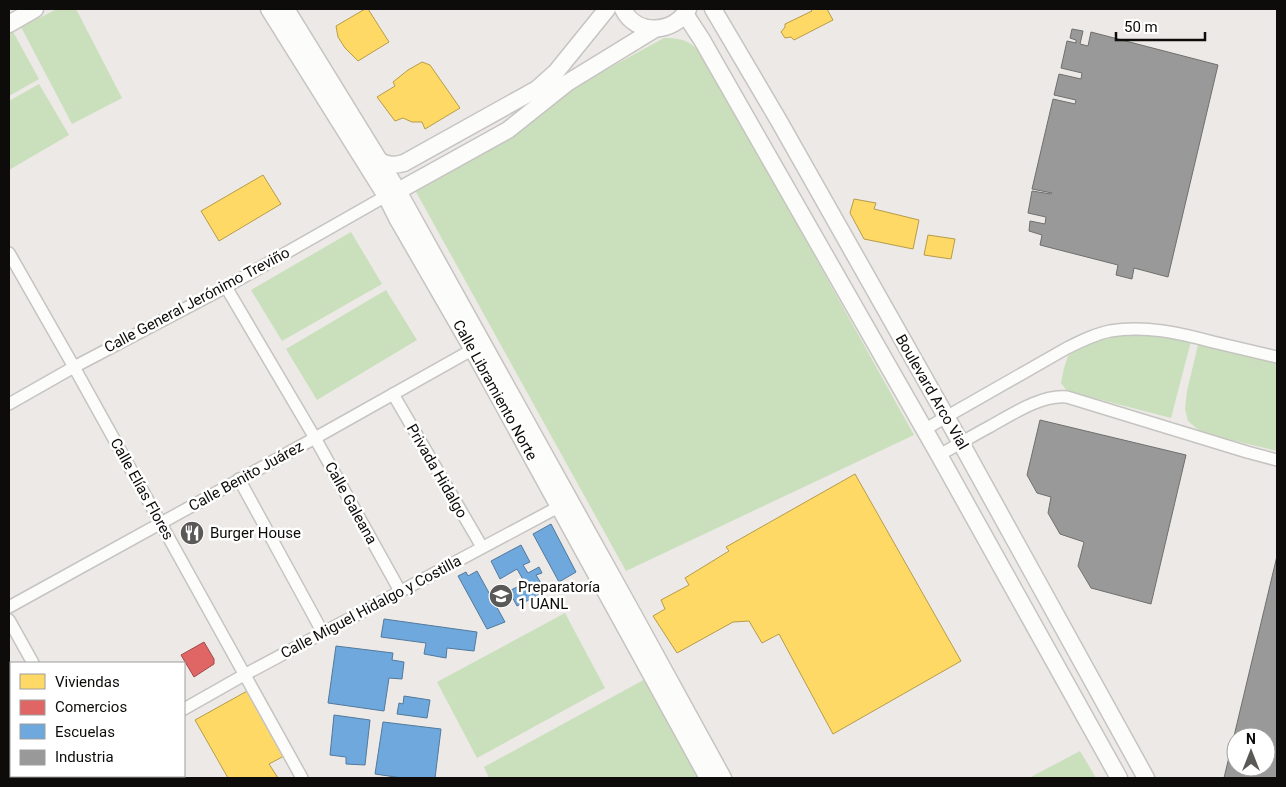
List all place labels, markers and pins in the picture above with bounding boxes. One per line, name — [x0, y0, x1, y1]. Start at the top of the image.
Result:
restaurant icon: Burger House — [179, 520, 205, 546]
place label: Burger House — [210, 524, 301, 542]
place label: Preparatoría 1 UANL — [518, 578, 600, 613]
school or university icon: Preparatoría 1 UANL — [488, 583, 514, 609]

